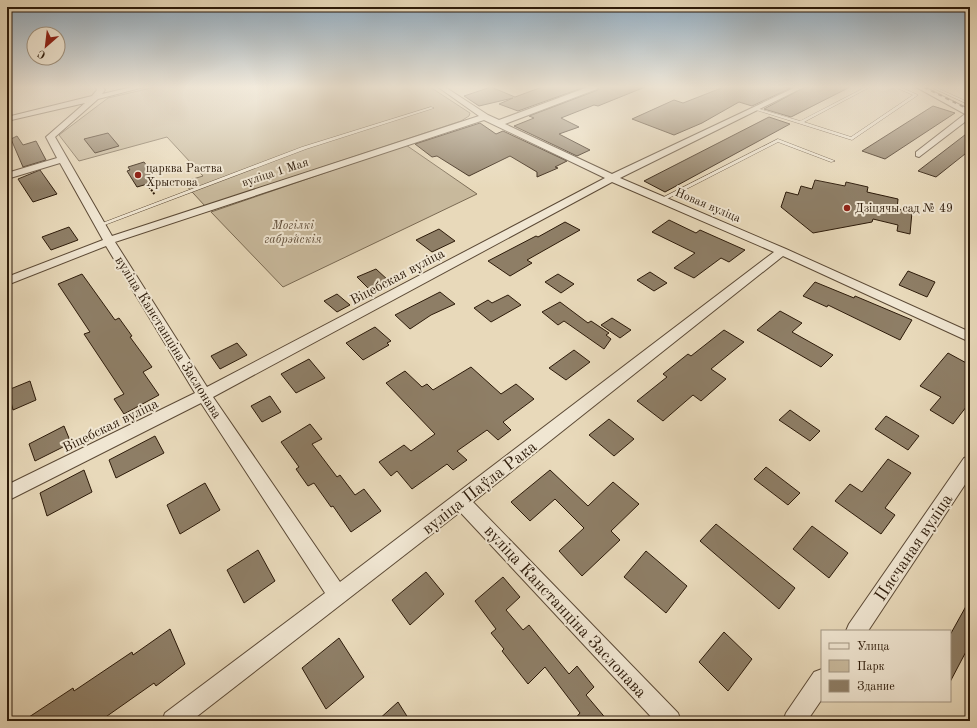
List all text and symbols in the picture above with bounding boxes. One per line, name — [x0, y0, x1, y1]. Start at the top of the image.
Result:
north arrow — [26, 26, 66, 66]
text: С — [36, 47, 48, 60]
street label: вуліца 1 Мая — [240, 156, 310, 189]
place label: царква Раства Хрыстова — [146, 163, 223, 189]
marker: царква Раства Хрыстова — [133, 170, 143, 180]
street label: Новая вуліца — [673, 186, 743, 225]
place label: Дзіцячы сад № 49 — [855, 202, 953, 215]
marker: Дзіцячы сад № 49 — [842, 203, 852, 213]
park label: Могілкі габрэйскія — [264, 220, 322, 246]
street label: Віцебская вуліца — [348, 246, 447, 308]
street label: вуліца Канстанціна Заслонава — [112, 254, 224, 421]
street label: Віцебская вуліца — [60, 397, 161, 455]
street label: вуліца Паўла Рака — [419, 438, 541, 538]
street label: Пясчаная вуліца — [872, 491, 957, 604]
street label: вуліца Канстанціна Заслонава — [481, 522, 650, 702]
legend — [821, 630, 951, 702]
text: Улица — [857, 641, 890, 653]
text: Парк — [857, 661, 885, 673]
text: Здание — [857, 681, 895, 693]

